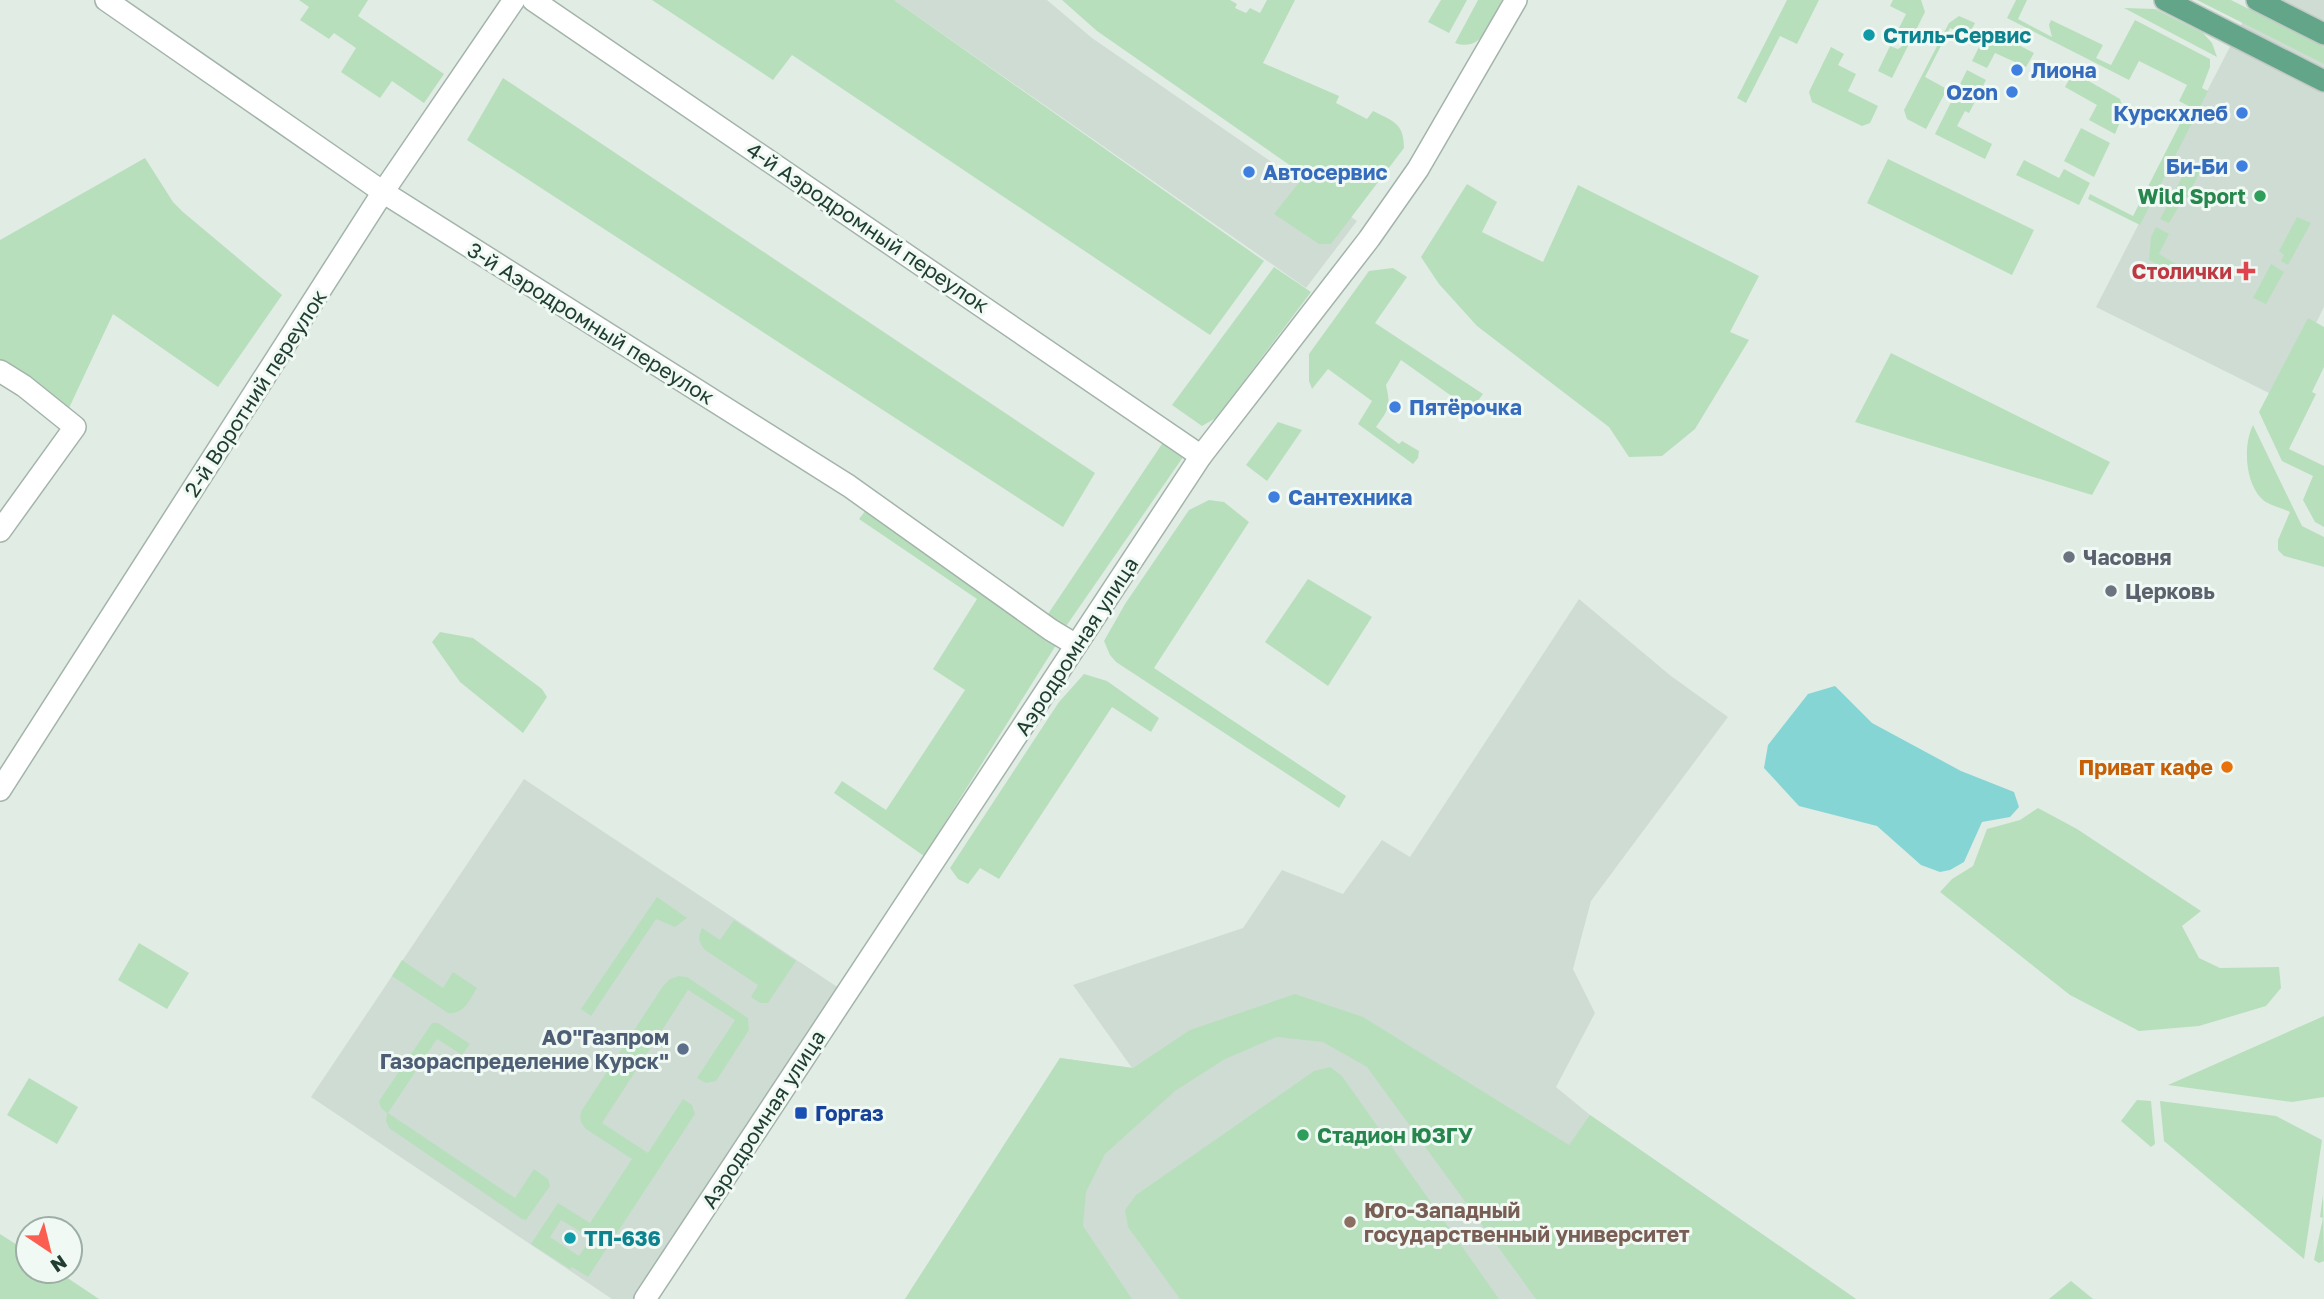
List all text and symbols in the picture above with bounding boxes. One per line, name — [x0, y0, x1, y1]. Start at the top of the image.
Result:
place label: Стиль-Сервис — [1883, 22, 2031, 48]
marker: Стиль-Сервис — [1861, 27, 1877, 43]
place label: Лиона — [2031, 57, 2097, 83]
marker: Лиона — [2009, 62, 2025, 78]
place label: Ozon — [1946, 79, 1998, 105]
marker: Ozon — [2004, 84, 2020, 100]
place label: Курскхлеб — [2113, 100, 2228, 126]
marker: Курскхлеб — [2234, 105, 2250, 121]
street label: 4-й Аэродромный переулок — [742, 136, 994, 318]
place label: Би-Би — [2166, 153, 2228, 179]
marker: Би-Би — [2234, 158, 2250, 174]
place label: Автосервис — [1263, 159, 1388, 185]
marker: Автосервис — [1241, 164, 1257, 180]
place label: Wild Sport — [2138, 183, 2246, 209]
marker: Wild Sport — [2252, 188, 2268, 204]
street label: 3-й Аэродромный переулок — [463, 236, 719, 410]
place label: Столички — [2132, 258, 2232, 284]
marker: Столички — [2238, 263, 2254, 279]
street label: 2-й Воротний переулок — [178, 284, 332, 502]
place label: Пятёрочка — [1409, 394, 1522, 420]
marker: Пятёрочка — [1387, 399, 1403, 415]
place label: Сантехника — [1288, 484, 1413, 510]
marker: Сантехника — [1266, 489, 1282, 505]
place label: Часовня — [2083, 544, 2172, 570]
marker: Часовня — [2061, 549, 2077, 565]
street label: Аэродромная улица — [1009, 552, 1143, 740]
place label: Церковь — [2125, 578, 2215, 604]
marker: Церковь — [2103, 583, 2119, 599]
place label: Приват кафе — [2079, 754, 2213, 780]
marker: Приват кафе — [2219, 759, 2235, 775]
place label: АО"Газпром Газораспределение Курск" — [380, 1024, 669, 1074]
street label: Аэродромная улица — [696, 1025, 830, 1213]
marker: АО"Газпром Газораспределение Курск" — [675, 1041, 691, 1057]
place label: Горгаз — [815, 1100, 884, 1126]
marker: Горгаз — [793, 1105, 809, 1121]
place label: Стадион ЮЗГУ — [1317, 1122, 1473, 1148]
marker: Стадион ЮЗГУ — [1295, 1127, 1311, 1143]
place label: Юго-Западный государственный университет — [1364, 1197, 1690, 1247]
marker: Юго-Западный государственный университет — [1342, 1214, 1358, 1230]
north arrow — [14, 1215, 84, 1285]
place label: ТП-636 — [584, 1225, 661, 1251]
marker: ТП-636 — [562, 1230, 578, 1246]
text: N — [47, 1251, 72, 1278]

